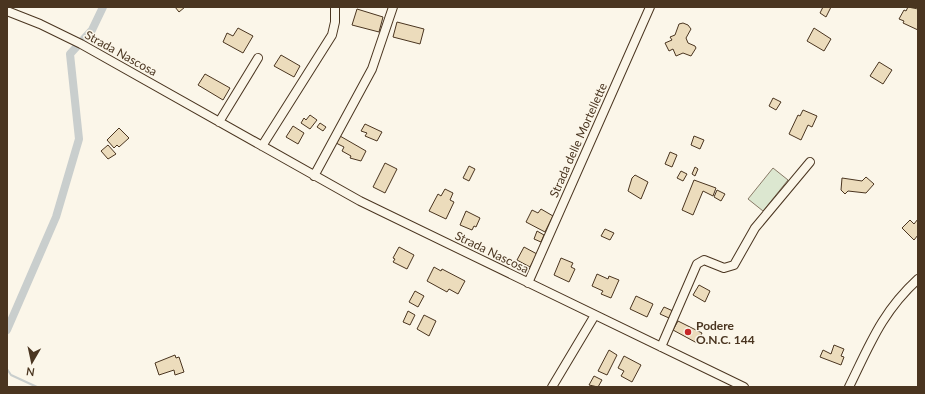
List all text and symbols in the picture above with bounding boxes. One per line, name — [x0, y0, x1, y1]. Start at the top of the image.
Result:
street label: Strada Nascosa — [82, 27, 160, 79]
street label: Strada delle Mortellette — [546, 80, 610, 200]
street label: Strada Nascosa — [453, 228, 531, 276]
place label: Podere O.N.C. 144 — [696, 318, 755, 347]
marker: Podere O.N.C. 144 — [683, 327, 693, 337]
north arrow — [12, 342, 52, 382]
text: N — [25, 365, 36, 379]

